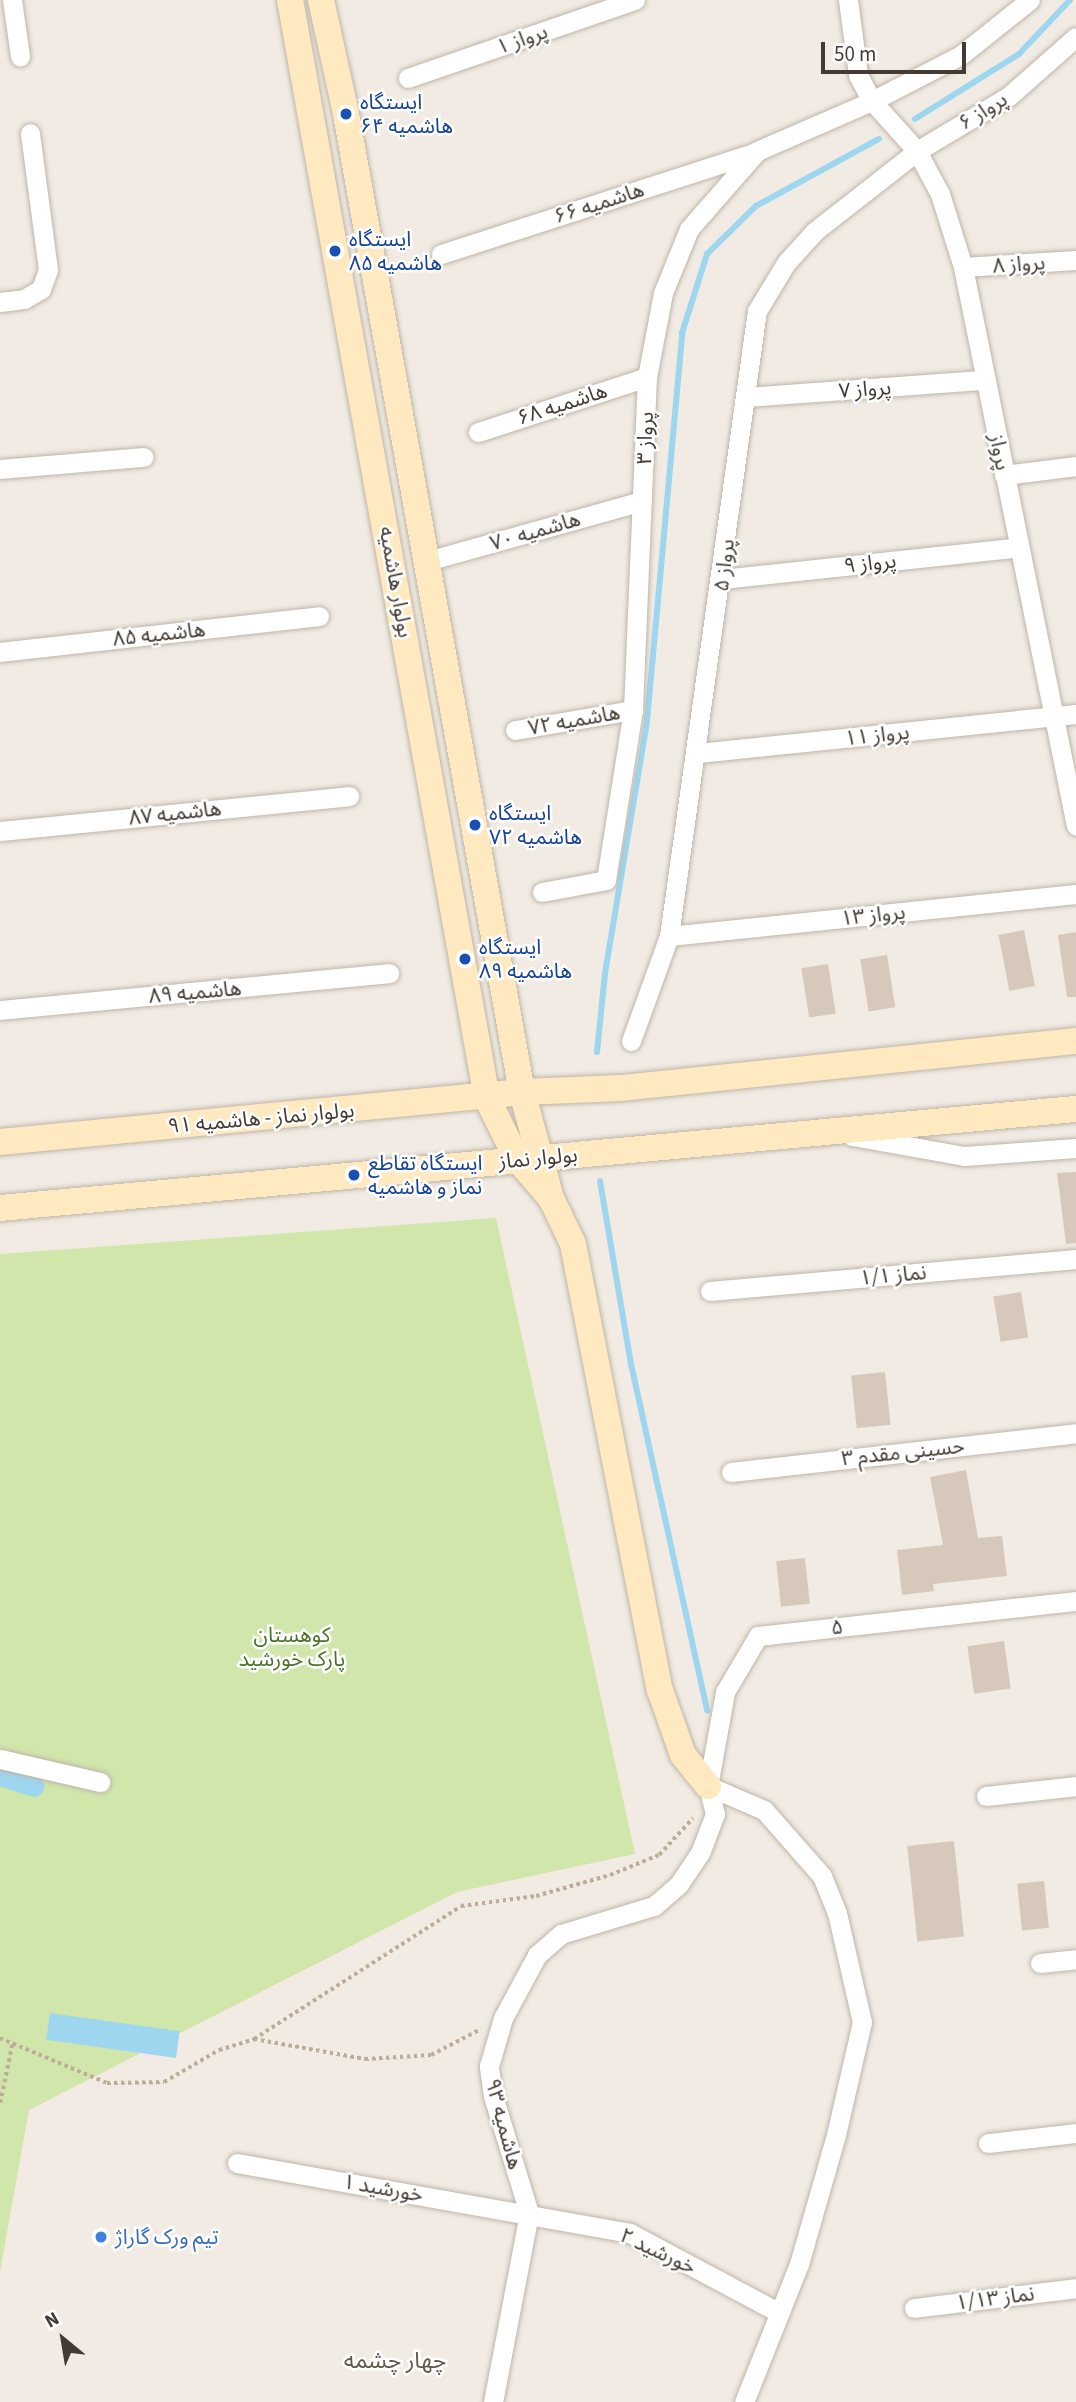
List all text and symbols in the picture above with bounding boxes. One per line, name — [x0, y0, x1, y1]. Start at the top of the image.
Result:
street label: پرواز ۱ — [493, 18, 551, 60]
scale bar — [824, 28, 969, 72]
text: 50 m — [834, 39, 876, 69]
street label: پرواز ۶ — [954, 86, 1012, 136]
place label: ایستگاه هاشمیه ۶۴ — [360, 89, 453, 139]
marker: ایستگاه هاشمیه ۶۴ — [338, 106, 354, 122]
street label: هاشمیه ۶۶ — [551, 177, 647, 229]
place label: ایستگاه هاشمیه ۸۵ — [349, 226, 442, 276]
marker: ایستگاه هاشمیه ۸۵ — [327, 243, 343, 259]
street label: پرواز ۸ — [992, 250, 1046, 278]
street label: پرواز ۷ — [838, 375, 892, 403]
street label: هاشمیه ۶۸ — [514, 378, 610, 430]
street label: پرواز ۳ — [631, 411, 659, 465]
street label: پرواز — [984, 432, 1016, 472]
street label: هاشمیه ۷۰ — [487, 506, 583, 556]
street label: بولوار هاشمیه — [374, 524, 418, 640]
street label: پرواز ۵ — [708, 537, 740, 593]
street label: پرواز ۹ — [842, 548, 898, 578]
street label: هاشمیه ۸۵ — [111, 617, 207, 651]
street label: هاشمیه ۷۲ — [526, 700, 622, 740]
street label: پرواز ۱۱ — [843, 719, 911, 751]
street label: هاشمیه ۸۷ — [127, 796, 223, 830]
place label: ایستگاه هاشمیه ۷۲ — [489, 800, 582, 850]
marker: ایستگاه هاشمیه ۷۲ — [467, 817, 483, 833]
street label: پرواز ۱۳ — [839, 899, 907, 931]
place label: ایستگاه هاشمیه ۸۹ — [479, 934, 572, 984]
marker: ایستگاه هاشمیه ۸۹ — [457, 951, 473, 967]
street label: هاشمیه ۸۹ — [148, 975, 242, 1009]
street label: بولوار نماز - هاشمیه ۹۱ — [167, 1097, 355, 1139]
street label: بولوار نماز — [497, 1142, 579, 1174]
place label: ایستگاه تقاطع نماز و هاشمیه — [368, 1150, 483, 1200]
marker: ایستگاه تقاطع نماز و هاشمیه — [346, 1167, 362, 1183]
street label: نماز ۱/۱ — [858, 1260, 928, 1290]
street label: حسینی مقدم ۳ — [840, 1433, 966, 1471]
street label: ۵ — [830, 1614, 844, 1640]
park label: کوهستان پارک خورشید — [239, 1622, 345, 1672]
street label: هاشمیه ۹۳ — [480, 2076, 528, 2172]
street label: خورشید ۱ — [341, 2169, 425, 2207]
street label: خورشید ۲ — [616, 2222, 700, 2280]
place label: تیم ورک گاراژ — [115, 2224, 219, 2250]
marker: تیم ورک گاراژ — [93, 2229, 109, 2245]
street label: نماز ۱/۱۳ — [954, 2281, 1036, 2315]
north arrow — [28, 2304, 98, 2374]
text: N — [40, 2306, 64, 2335]
district label: چهار چشمه — [344, 2347, 446, 2375]

